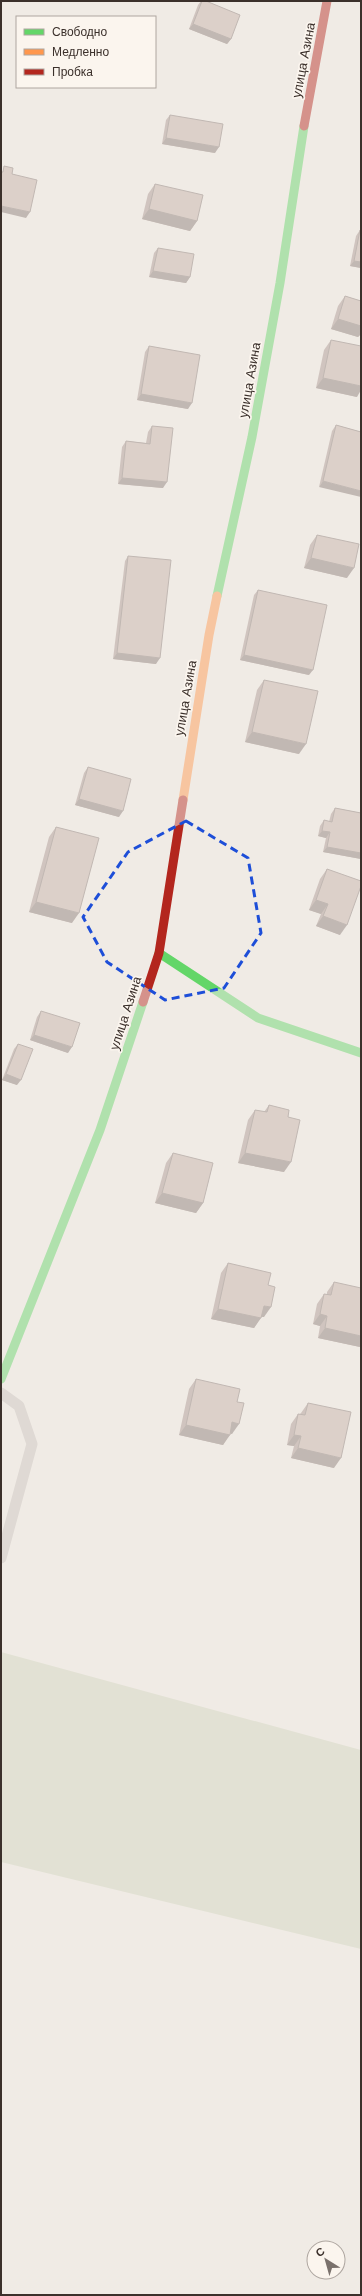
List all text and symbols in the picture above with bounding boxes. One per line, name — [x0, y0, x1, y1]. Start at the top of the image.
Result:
legend — [16, 16, 156, 88]
street label: улица Азина — [289, 20, 318, 99]
text: Свободно — [52, 25, 107, 39]
text: Медленно — [52, 45, 109, 59]
text: Пробка — [52, 65, 93, 79]
street label: улица Азина — [235, 340, 264, 419]
street label: улица Азина — [171, 658, 200, 737]
street label: улица Азина — [107, 974, 145, 1052]
north arrow — [306, 2240, 346, 2280]
text: С — [313, 2245, 327, 2260]

